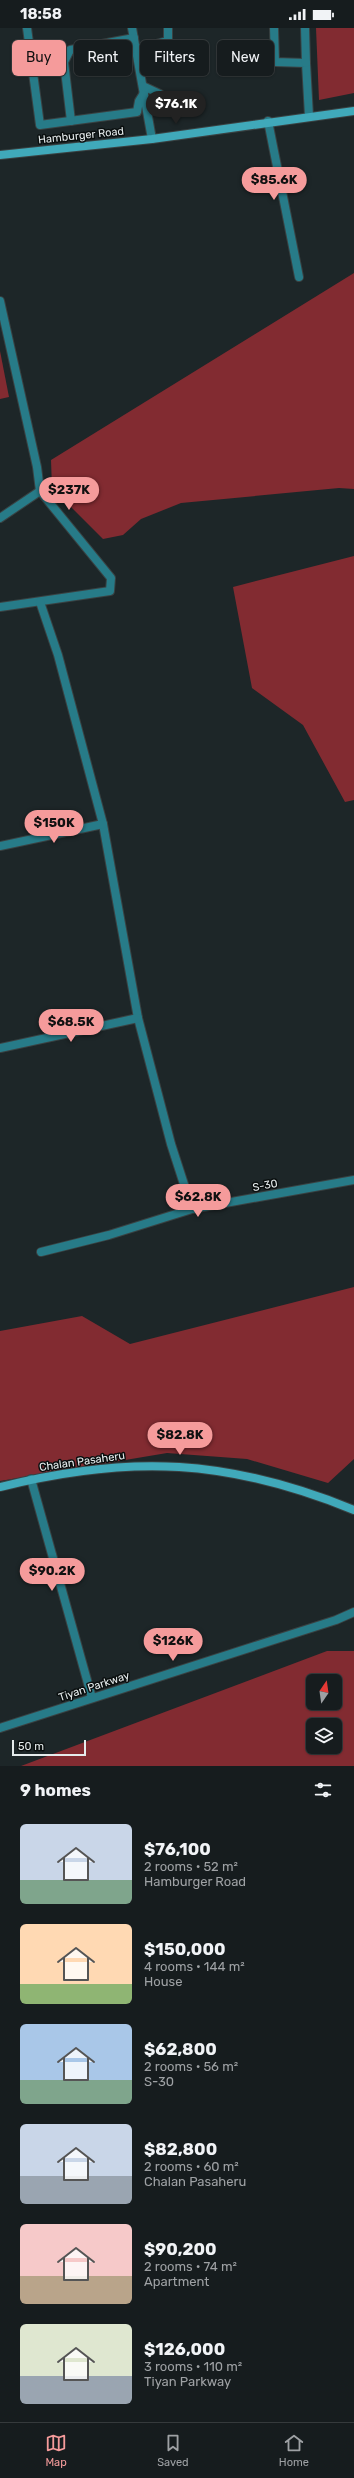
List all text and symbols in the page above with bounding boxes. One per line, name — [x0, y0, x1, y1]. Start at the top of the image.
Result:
text: 18:58 — [20, 5, 62, 23]
chip: Buy — [12, 40, 66, 76]
chip: Rent — [74, 40, 132, 76]
chip: Filters — [140, 40, 209, 76]
chip: New — [217, 40, 274, 76]
pin: $76.1K — [143, 91, 209, 125]
text: $76.1K — [155, 96, 197, 111]
street label: Hamburger Road — [37, 125, 125, 146]
pin: $85.6K — [241, 167, 307, 201]
text: $85.6K — [251, 172, 297, 187]
pin: $237K — [41, 477, 97, 511]
text: $237K — [48, 482, 90, 497]
pin: $150K — [26, 810, 82, 844]
text: $150K — [33, 815, 75, 830]
pin: $68.5K — [38, 1009, 104, 1043]
text: $68.5K — [48, 1014, 94, 1029]
street label: S-30 — [251, 1177, 279, 1194]
pin: $62.8K — [165, 1184, 231, 1218]
text: $62.8K — [175, 1189, 221, 1204]
pin: $82.8K — [147, 1422, 213, 1456]
text: $82.8K — [157, 1427, 204, 1442]
street label: Chalan Pasaheru — [38, 1449, 126, 1474]
pin: $90.2K — [19, 1558, 85, 1592]
text: $90.2K — [29, 1563, 75, 1578]
pin: $126K — [145, 1628, 201, 1662]
text: $126K — [153, 1633, 193, 1648]
street label: Tiyan Parkway — [57, 1669, 131, 1704]
north arrow — [306, 1674, 342, 1710]
map controls — [306, 1674, 342, 1754]
button: layers — [306, 1718, 342, 1754]
scale bar — [12, 1738, 86, 1757]
text: 50 m — [18, 1740, 44, 1753]
icon: filters — [312, 1779, 334, 1801]
text: 9 homes — [20, 1780, 91, 1800]
text: $76,100 — [144, 1839, 211, 1859]
icon: home — [52, 1840, 100, 1888]
text: 2 rooms · 52 m² — [144, 1859, 238, 1874]
text: Hamburger Road — [144, 1874, 246, 1889]
text: $150,000 — [144, 1939, 226, 1959]
icon: home — [52, 1940, 100, 1988]
text: 4 rooms · 144 m² — [144, 1959, 245, 1974]
text: House — [144, 1974, 182, 1989]
text: $62,800 — [144, 2039, 217, 2059]
icon: home — [52, 2040, 100, 2088]
text: 2 rooms · 56 m² — [144, 2059, 238, 2074]
text: S-30 — [144, 2074, 174, 2089]
text: $82,800 — [144, 2139, 217, 2159]
icon: home — [52, 2140, 100, 2188]
text: 2 rooms · 60 m² — [144, 2159, 239, 2174]
text: Chalan Pasaheru — [144, 2174, 246, 2189]
text: $90,200 — [144, 2239, 217, 2259]
icon: home — [52, 2240, 100, 2288]
text: 2 rooms · 74 m² — [144, 2259, 237, 2274]
text: Apartment — [144, 2274, 209, 2289]
text: $126,000 — [144, 2339, 225, 2359]
icon: home — [52, 2340, 100, 2388]
text: 3 rooms · 110 m² — [144, 2359, 242, 2374]
text: Tiyan Parkway — [144, 2374, 231, 2389]
tab: Map — [45, 2432, 67, 2469]
tab: Saved — [157, 2432, 189, 2469]
tab: Home — [279, 2432, 309, 2469]

